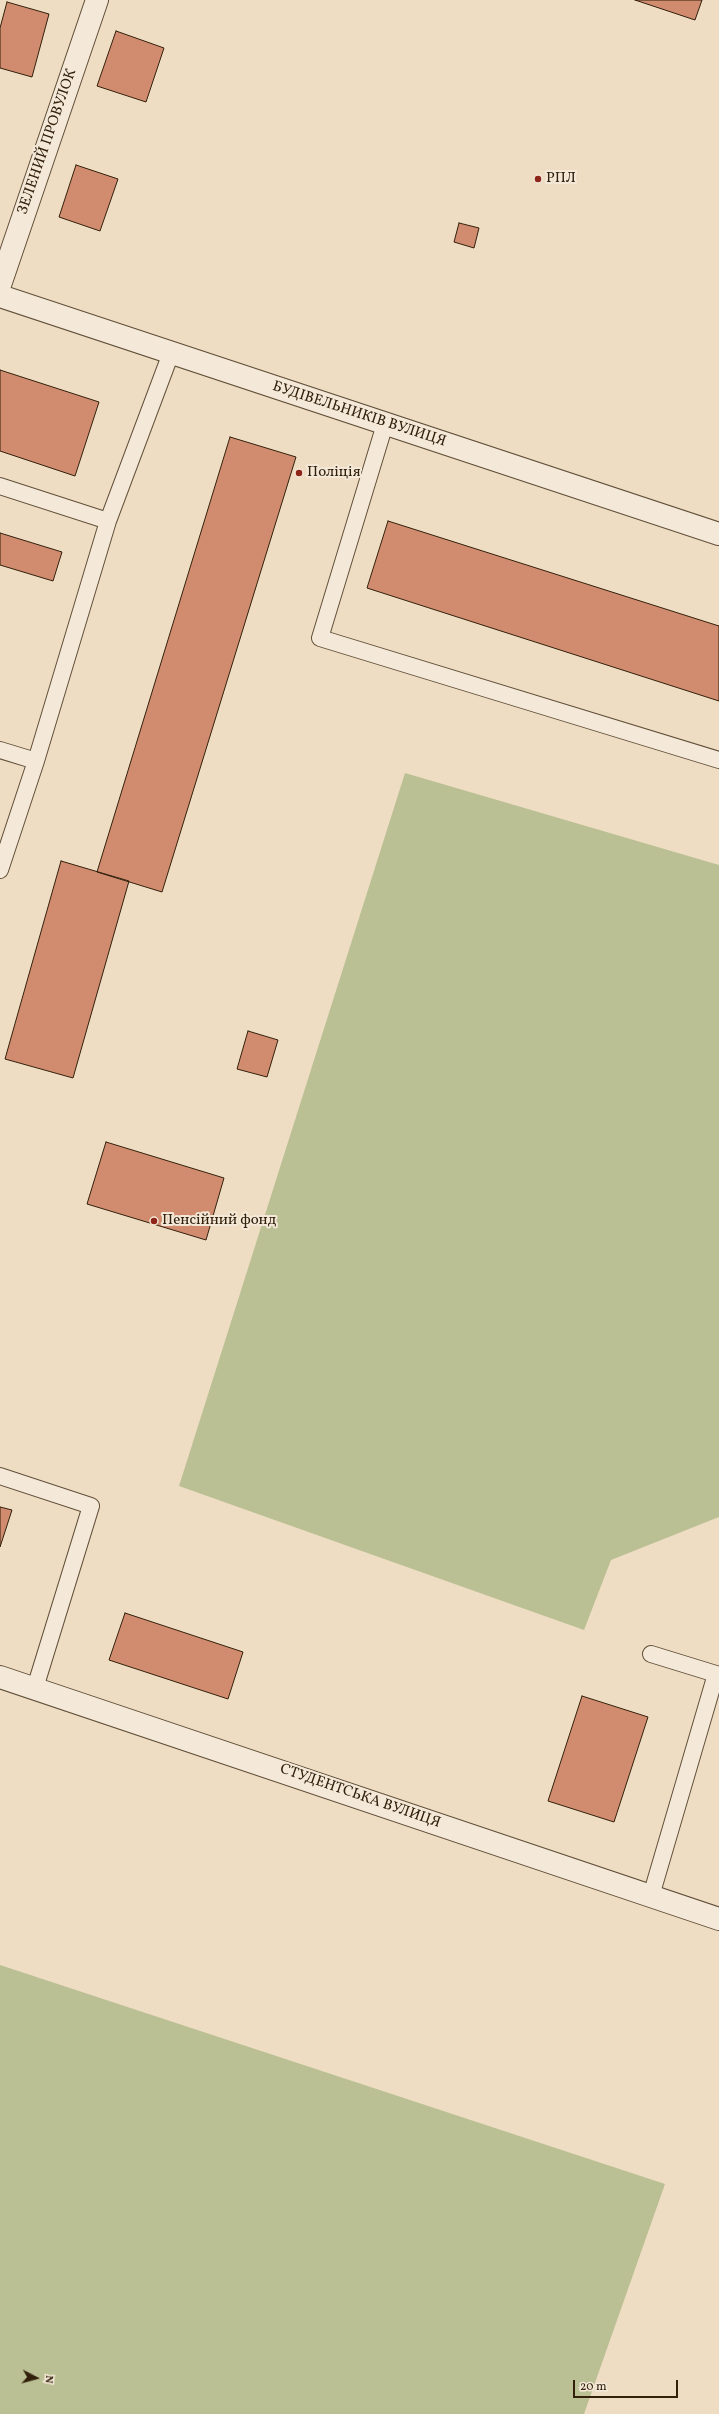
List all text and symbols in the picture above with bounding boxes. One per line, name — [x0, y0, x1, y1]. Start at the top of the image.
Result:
street label: ЗЕЛЕНИЙ ПРОВУЛОК — [15, 67, 81, 217]
place label: РПЛ — [546, 170, 576, 188]
marker: РПЛ — [533, 174, 543, 184]
street label: БУДІВЕЛЬНИКІВ ВУЛИЦЯ — [270, 378, 448, 452]
place label: Поліція — [307, 464, 360, 482]
marker: Поліція — [294, 468, 304, 478]
place label: Пенсійний фонд — [162, 1212, 276, 1230]
marker: Пенсійний фонд — [149, 1216, 159, 1226]
street label: СТУДЕНТСЬКА ВУЛИЦЯ — [277, 1761, 443, 1833]
north arrow — [16, 2358, 56, 2398]
scale bar — [575, 2372, 680, 2398]
text: N — [41, 2375, 56, 2384]
text: 20 m — [580, 2379, 607, 2395]

